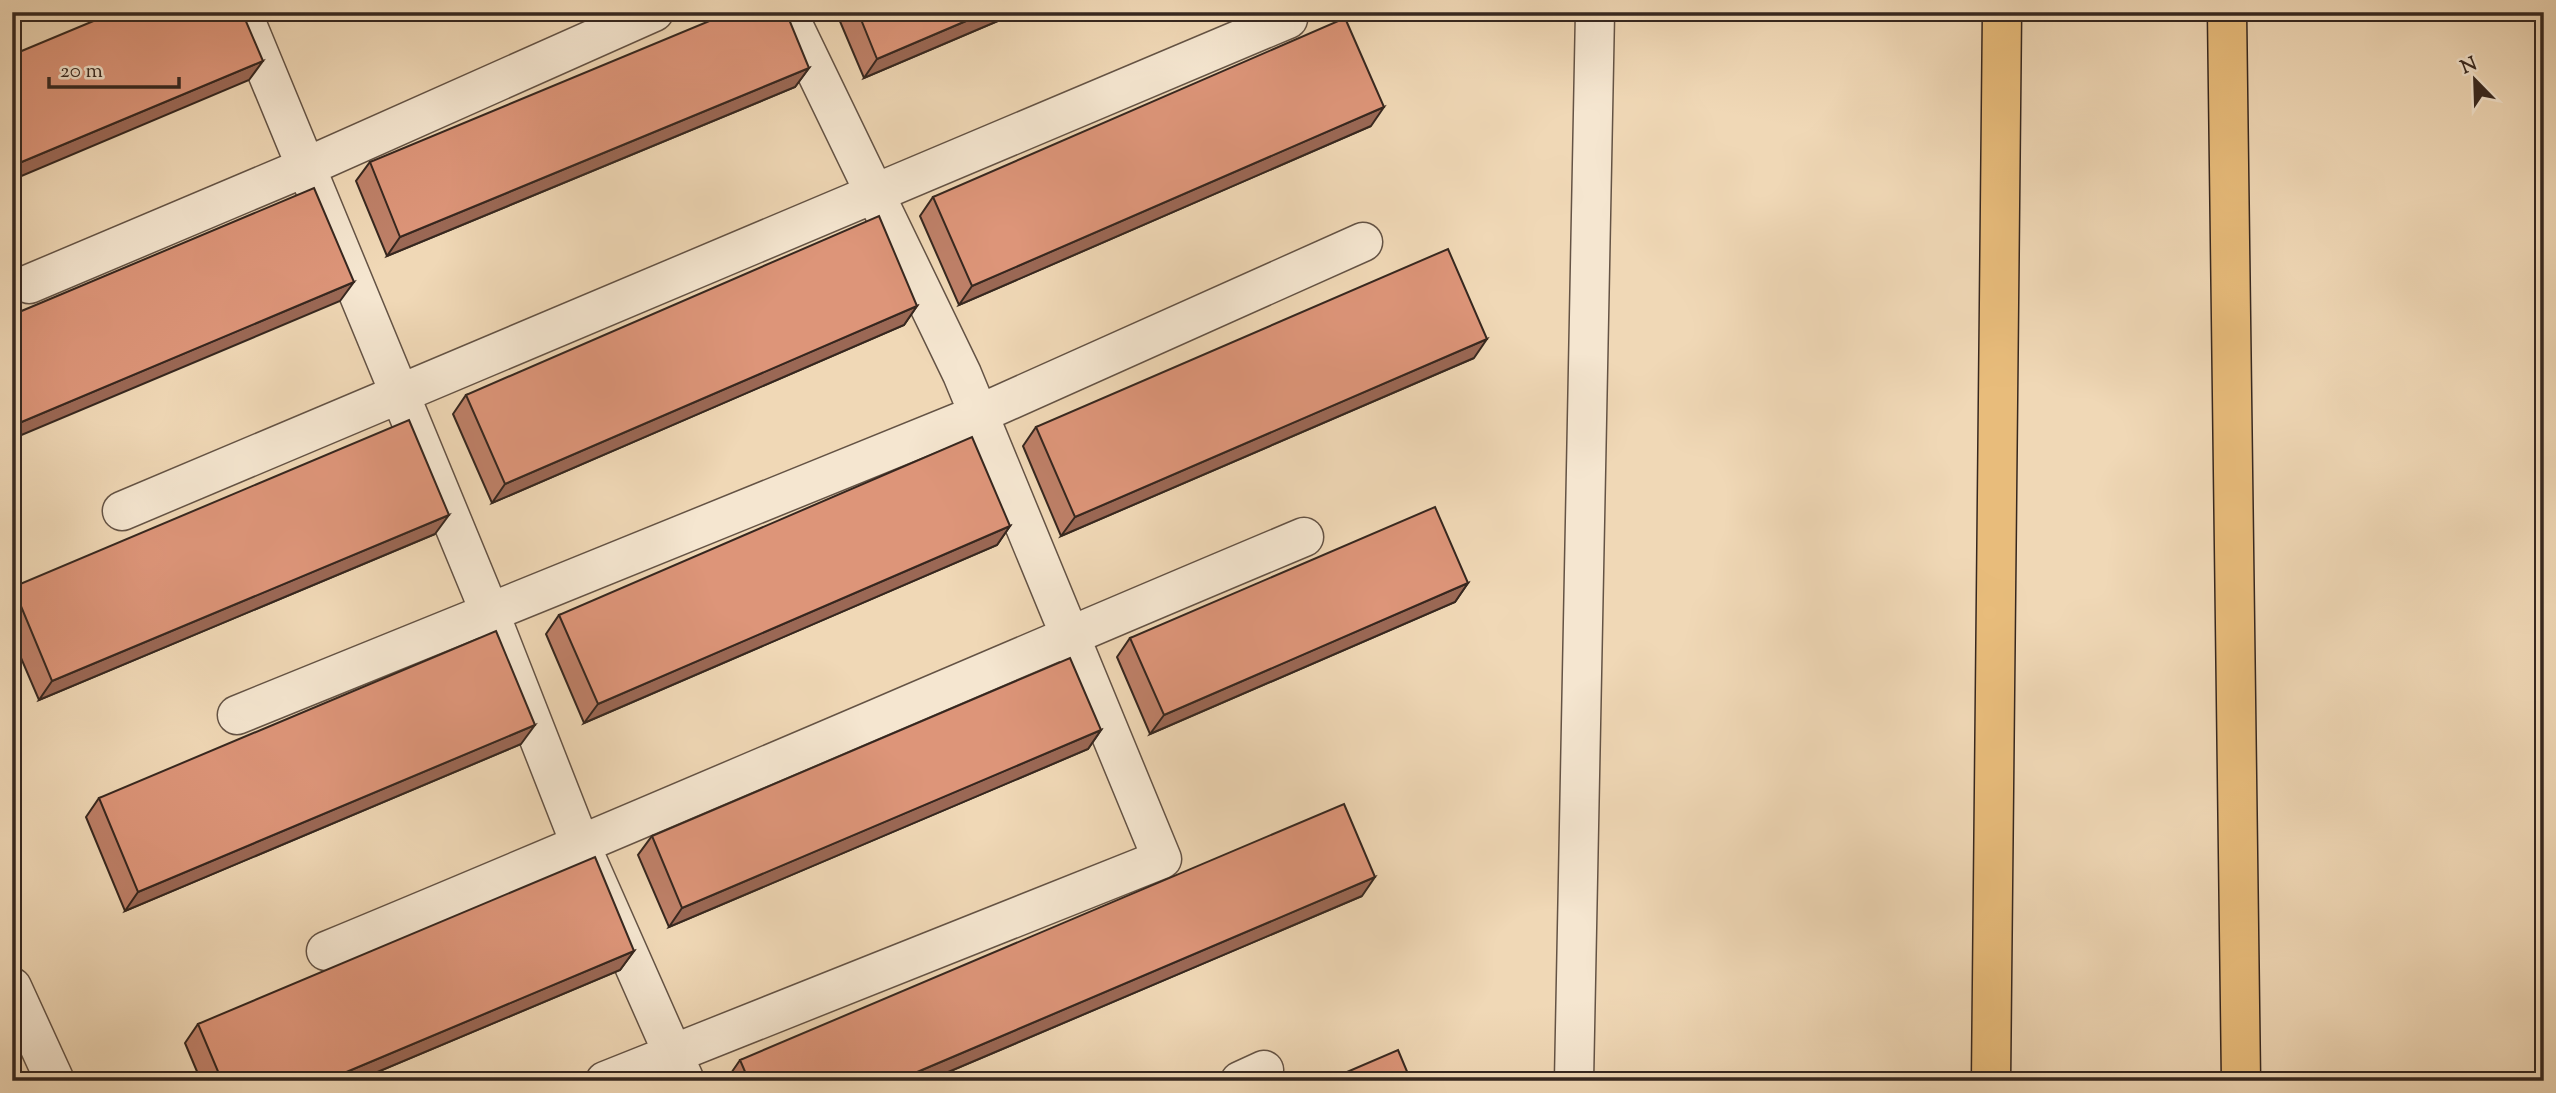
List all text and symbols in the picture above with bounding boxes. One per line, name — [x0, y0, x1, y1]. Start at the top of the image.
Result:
scale bar — [49, 46, 178, 90]
north arrow — [2440, 46, 2510, 116]
text: N — [2457, 51, 2482, 82]
text: 20 m — [60, 57, 103, 87]

